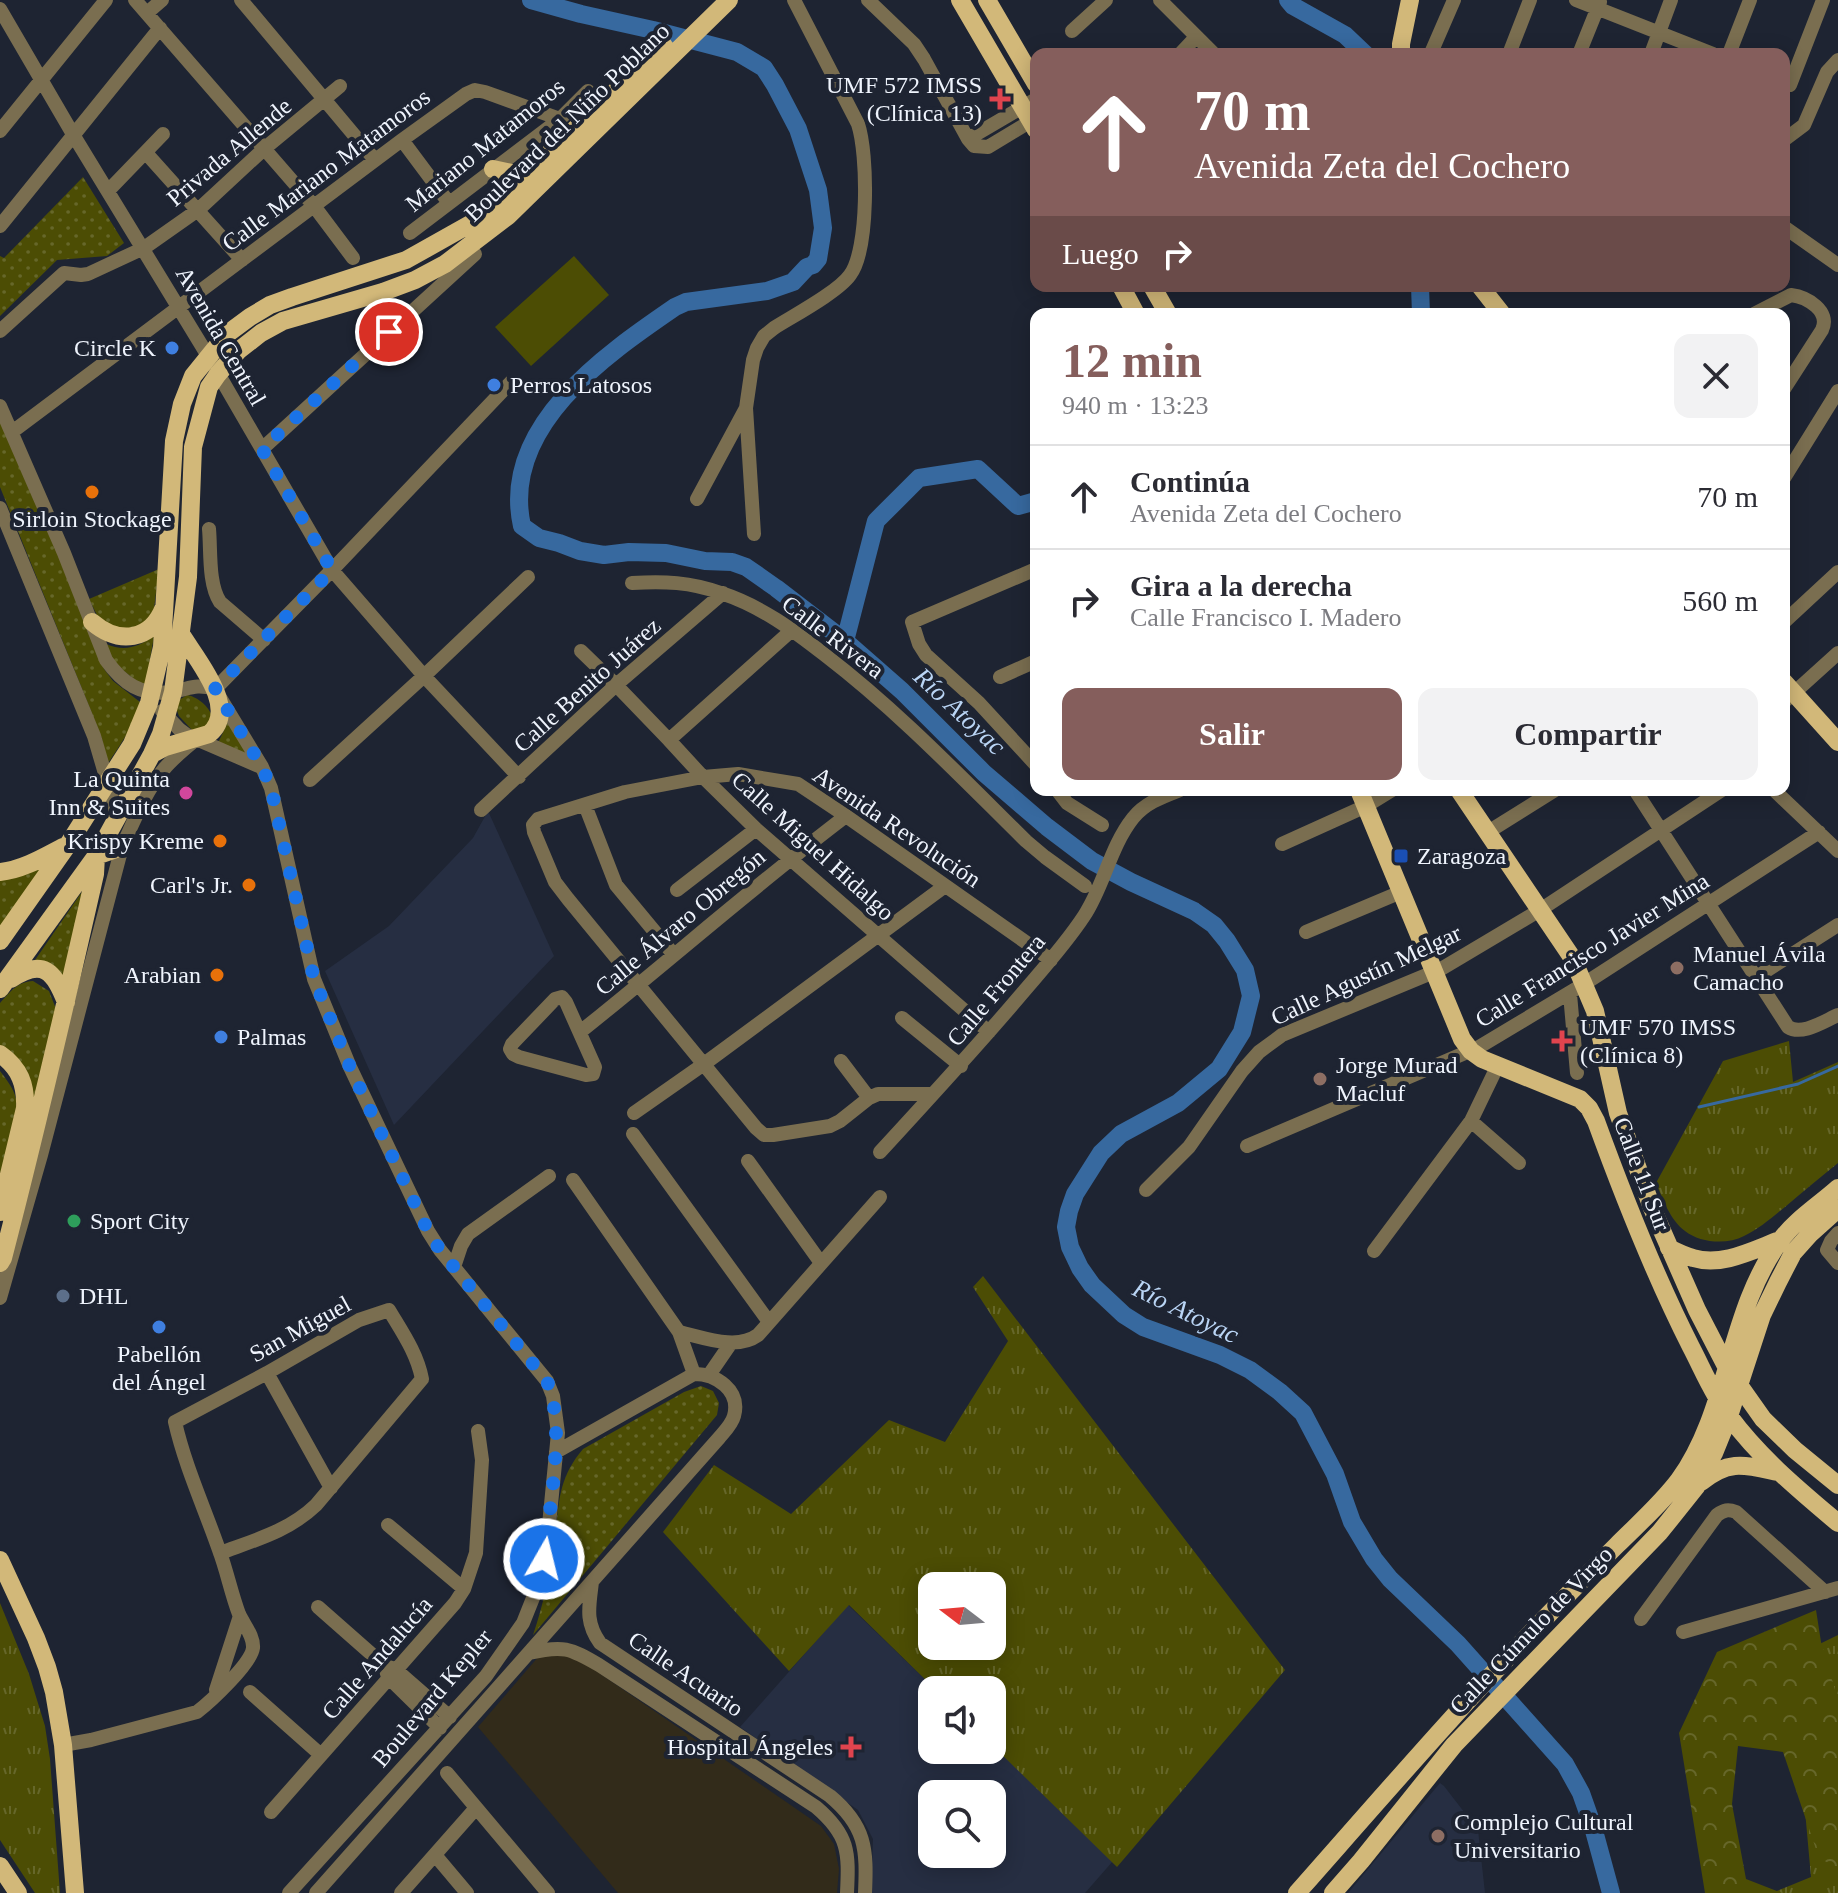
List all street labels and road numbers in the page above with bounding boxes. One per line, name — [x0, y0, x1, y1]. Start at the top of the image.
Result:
street label: Boulevard del Niño Poblano — [459, 17, 675, 227]
street label: Mariano Matamoros — [400, 73, 570, 217]
street label: Calle Mariano Matamoros — [217, 83, 435, 257]
street label: Privada Allende — [162, 93, 296, 211]
street label: Avenida Central — [171, 262, 271, 410]
street label: Calle Rivera — [777, 590, 889, 684]
street label: Calle Benito Juárez — [508, 612, 666, 758]
street label: Avenida Revolución — [808, 761, 986, 893]
street label: Calle Miguel Hidalgo — [727, 766, 899, 926]
street label: Calle Álvaro Obregón — [590, 843, 770, 1001]
street label: Calle Francisco Javier Mina — [1471, 867, 1714, 1033]
street label: Calle Agustín Melgar — [1267, 920, 1465, 1030]
street label: Calle Frontera — [942, 929, 1051, 1051]
street label: Calle 11 Sur — [1609, 1114, 1675, 1234]
street label: San Miguel — [245, 1290, 355, 1367]
street label: Calle Cúmulo de Virgo — [1444, 1541, 1618, 1719]
street label: Calle Andalucía — [317, 1591, 438, 1725]
street label: Boulevard Kepler — [367, 1624, 497, 1772]
street label: Calle Acuario — [624, 1626, 748, 1722]

